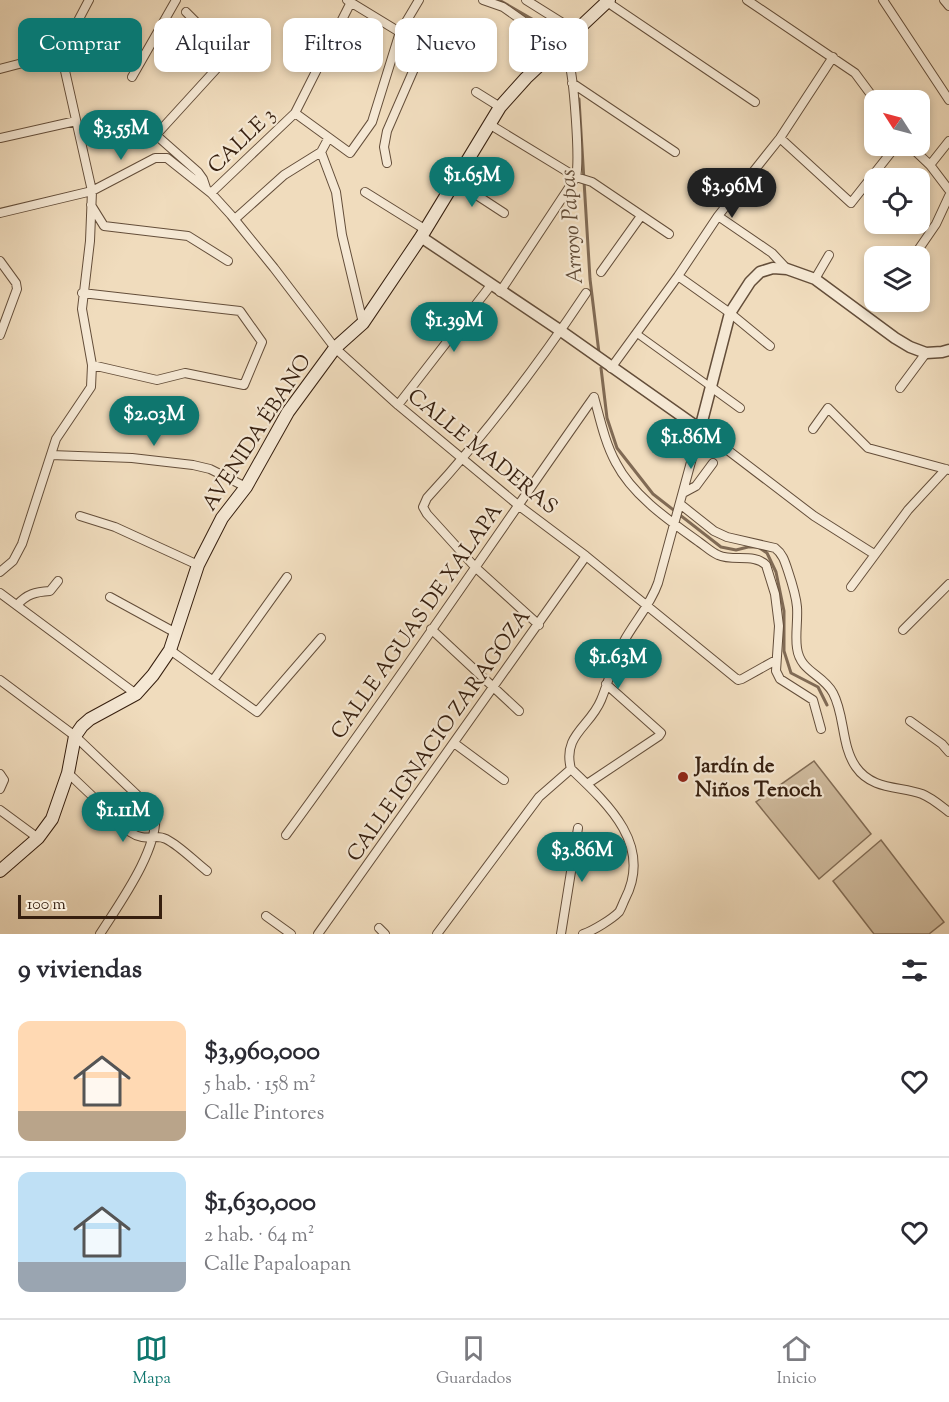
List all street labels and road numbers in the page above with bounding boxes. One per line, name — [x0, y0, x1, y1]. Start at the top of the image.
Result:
street label: CALLE 3 — [202, 101, 283, 181]
street label: AVENIDA ÉBANO — [196, 349, 320, 517]
street label: CALLE MADERAS — [400, 383, 563, 523]
street label: CALLE AGUAS DE XALAPA — [325, 498, 511, 746]
street label: CALLE IGNACIO ZARAGOZA — [341, 604, 539, 869]

